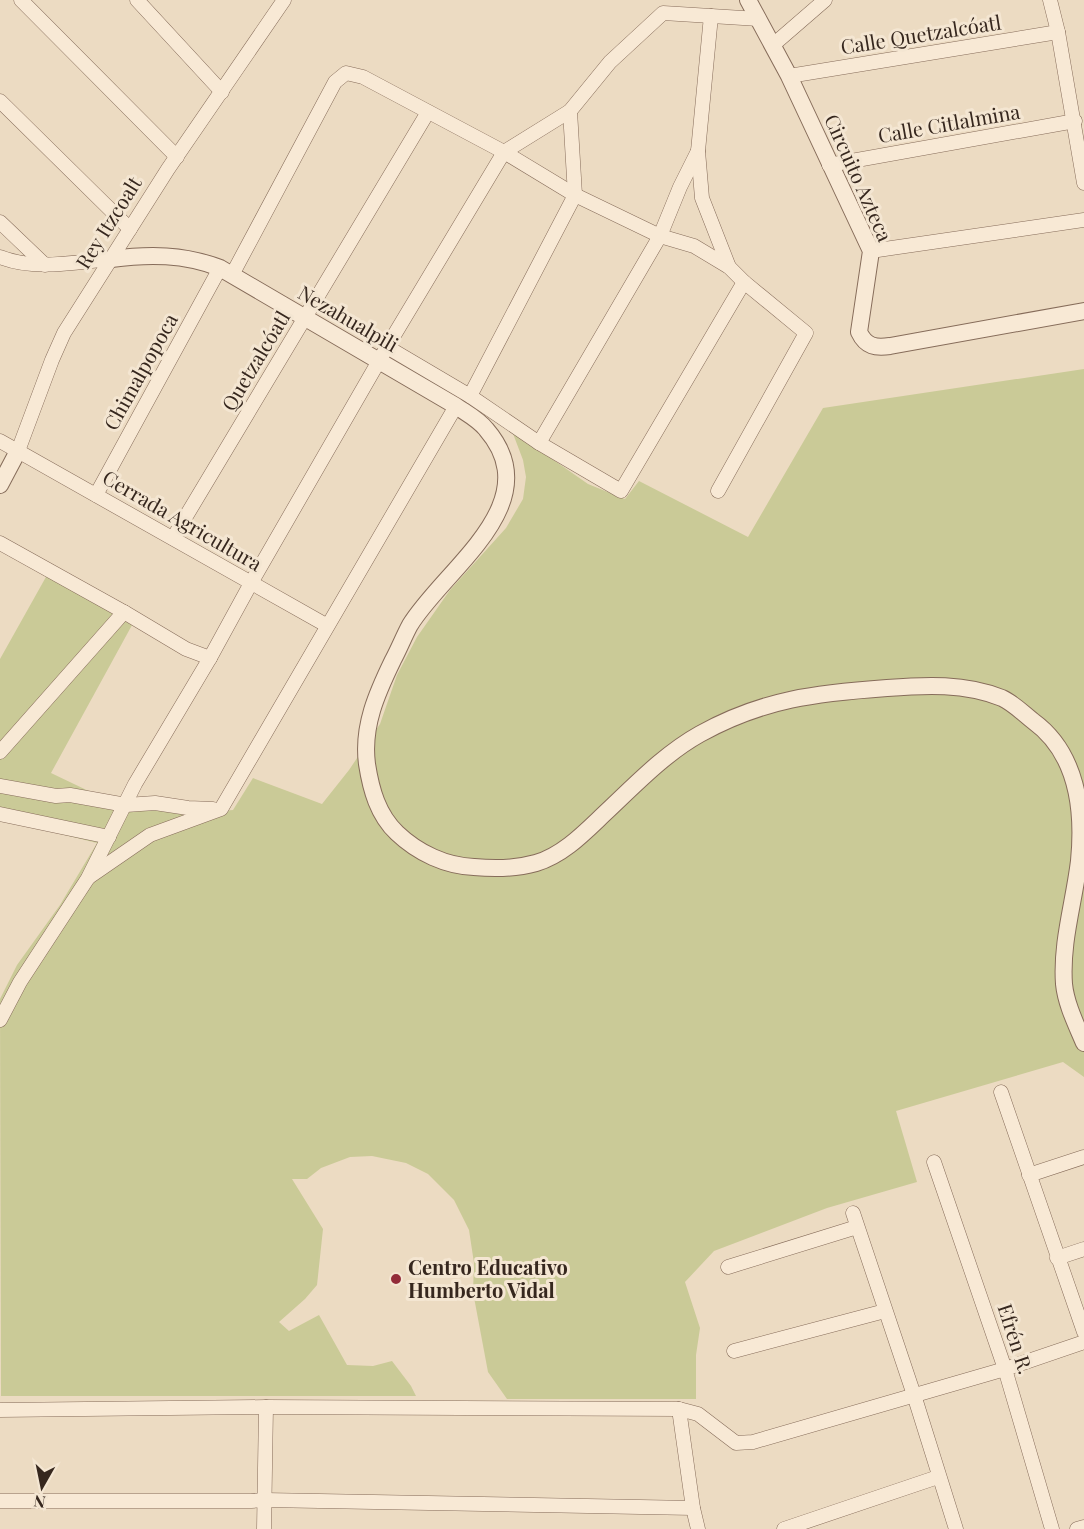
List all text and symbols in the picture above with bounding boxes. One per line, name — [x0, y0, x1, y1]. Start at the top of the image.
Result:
street label: Calle Quetzalcóatl — [839, 7, 1003, 60]
street label: Calle Citlalmina — [876, 97, 1022, 148]
street label: Circuito Azteca — [819, 109, 900, 245]
street label: Rey Itzcoalt — [69, 170, 147, 274]
street label: Nezahualpili — [294, 278, 404, 357]
street label: Quetzalcóatl — [214, 305, 295, 415]
street label: Chimalpopoca — [96, 308, 183, 435]
street label: Cerrada Agricultura — [98, 463, 267, 576]
place label: Centro Educativo Humberto Vidal — [408, 1253, 568, 1303]
marker: Centro Educativo Humberto Vidal — [389, 1272, 403, 1286]
street label: Efrén R. — [992, 1300, 1040, 1377]
north arrow — [12, 1457, 72, 1517]
text: N — [32, 1491, 47, 1514]

